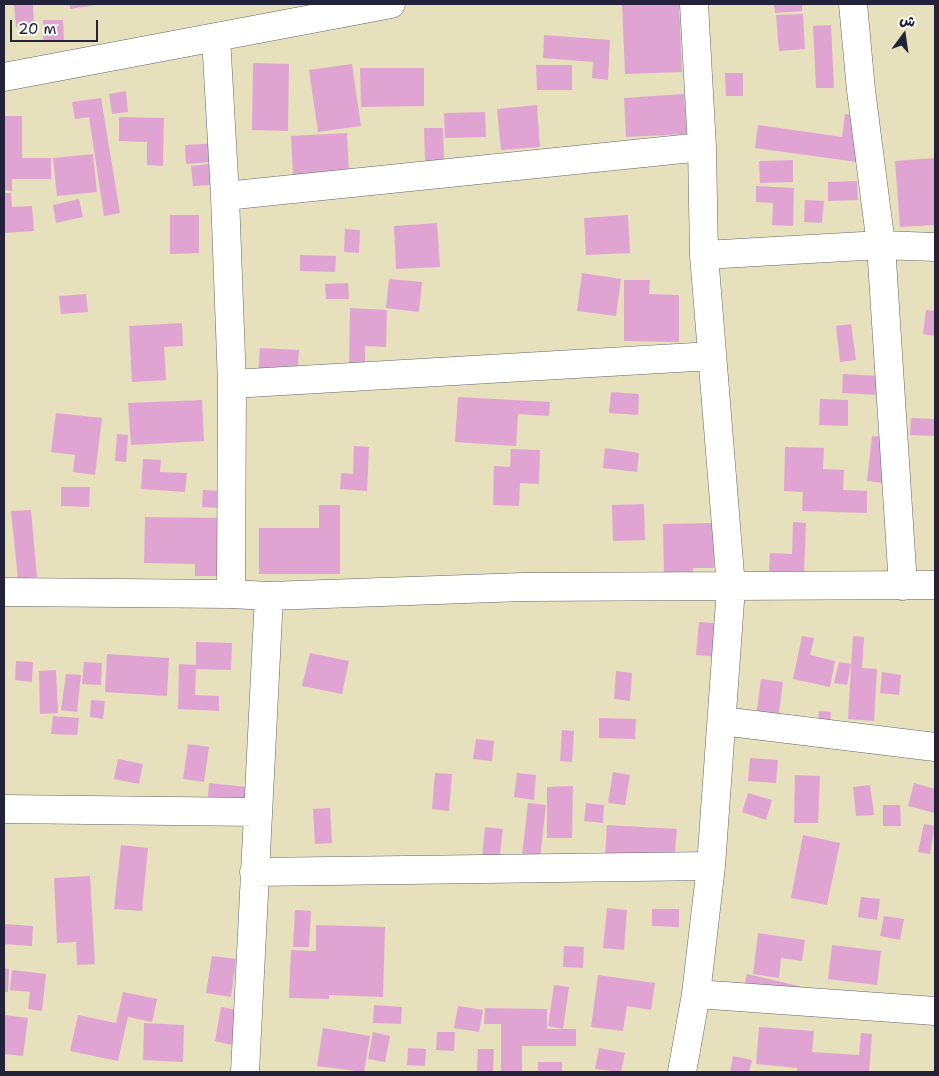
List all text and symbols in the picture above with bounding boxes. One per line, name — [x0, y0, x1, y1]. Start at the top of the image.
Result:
scale bar — [12, 10, 100, 42]
north arrow — [879, 10, 929, 60]
text: ش — [898, 10, 917, 31]
text: 20 m — [18, 19, 57, 39]

